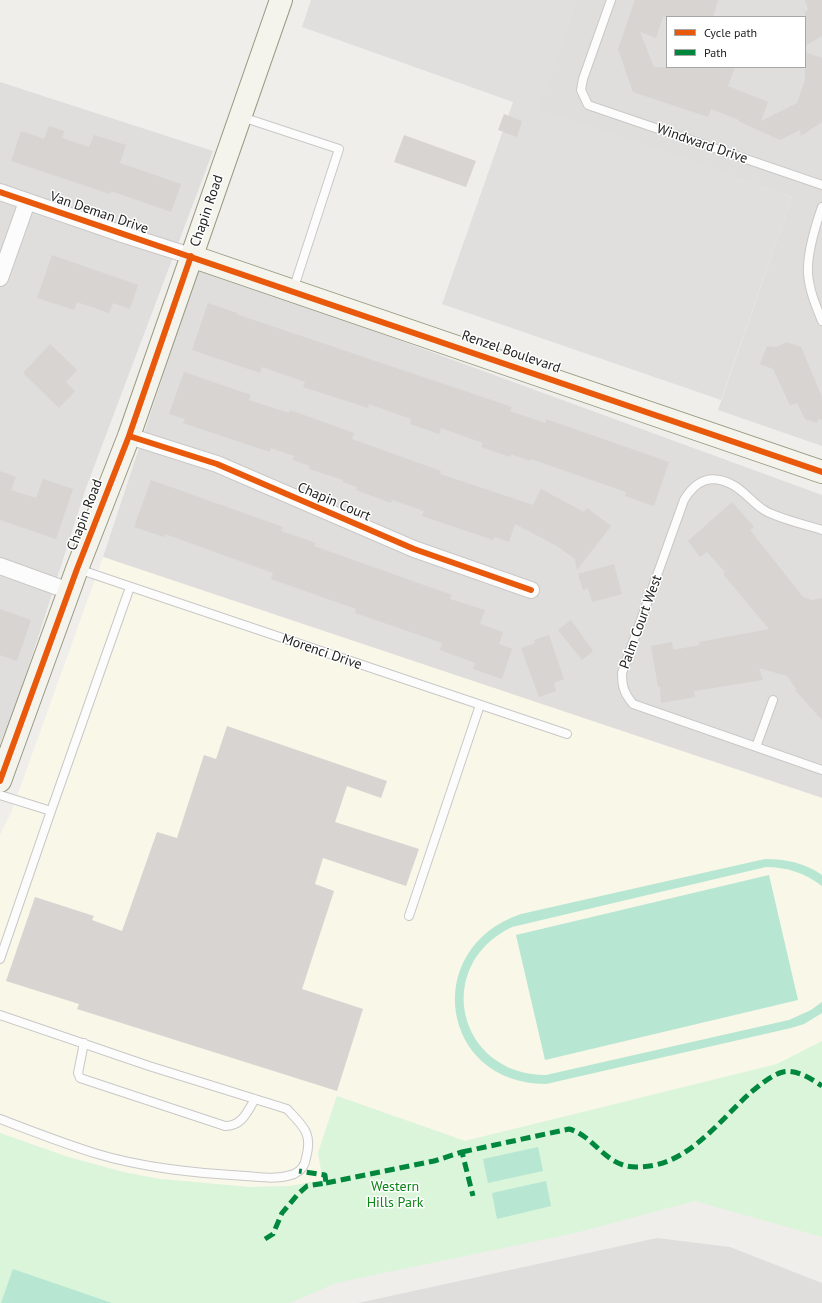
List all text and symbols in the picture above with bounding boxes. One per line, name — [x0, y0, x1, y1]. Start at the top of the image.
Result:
legend — [666, 16, 806, 68]
text: Cycle path — [704, 25, 757, 40]
text: Path — [704, 45, 727, 60]
street label: Windward Drive — [654, 121, 750, 167]
street label: Chapin Road — [187, 173, 227, 249]
street label: Van Deman Drive — [48, 188, 150, 238]
street label: Renzel Boulevard — [459, 327, 563, 377]
street label: Chapin Road — [64, 477, 106, 553]
street label: Chapin Court — [295, 479, 373, 525]
street label: Palm Court West — [616, 573, 666, 671]
street label: Morenci Drive — [280, 631, 364, 673]
park label: Western Hills Park — [367, 1179, 423, 1212]

